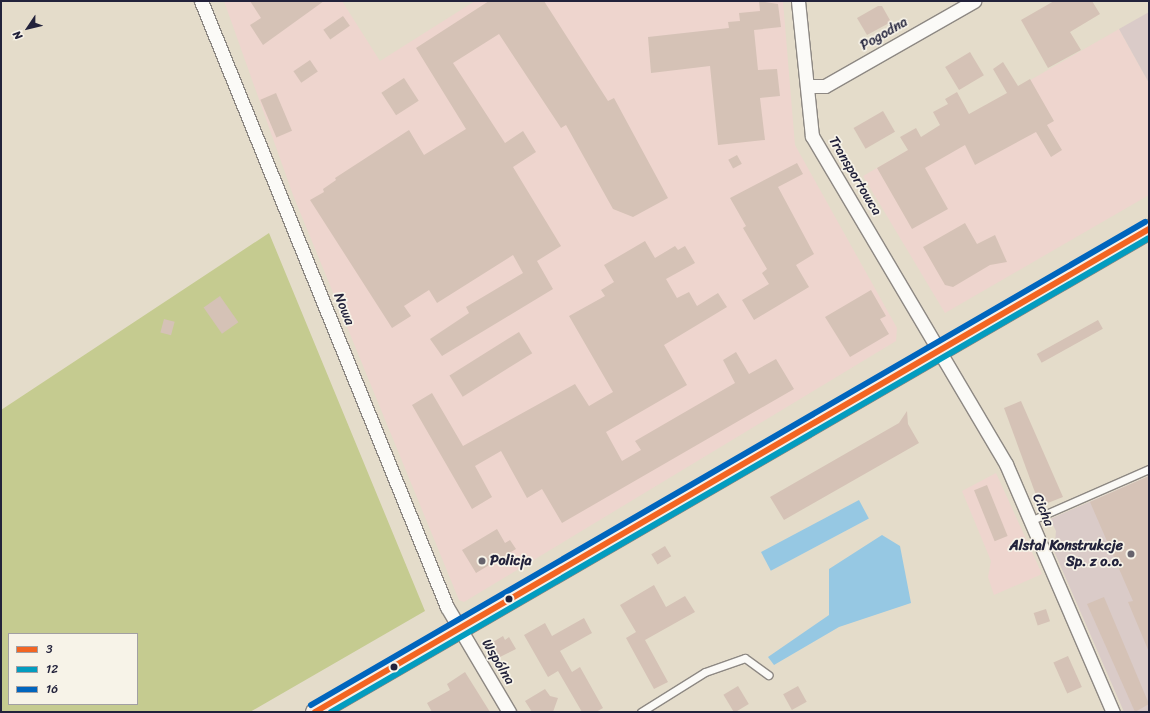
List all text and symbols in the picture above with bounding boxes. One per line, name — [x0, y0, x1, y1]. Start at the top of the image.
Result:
north arrow — [8, 8, 48, 48]
street label: Pogodna — [857, 14, 911, 54]
text: N — [8, 27, 28, 44]
street label: Transportowca — [825, 133, 885, 219]
street label: Nowa — [330, 290, 358, 328]
street label: Cicha — [1029, 491, 1057, 529]
place label: Alstal Konstrukcje Sp. z o.o. — [1009, 538, 1123, 570]
marker: Alstal Konstrukcje Sp. z o.o. — [1126, 549, 1136, 559]
place label: Policja — [490, 553, 532, 569]
marker: Policja — [477, 556, 487, 566]
unlabelled marker — [504, 594, 514, 604]
legend — [8, 633, 138, 705]
street label: Wspólna — [478, 636, 518, 688]
text: 3 — [46, 638, 53, 660]
text: 12 — [46, 658, 58, 680]
unlabelled marker — [389, 662, 399, 672]
text: 16 — [46, 678, 58, 700]

